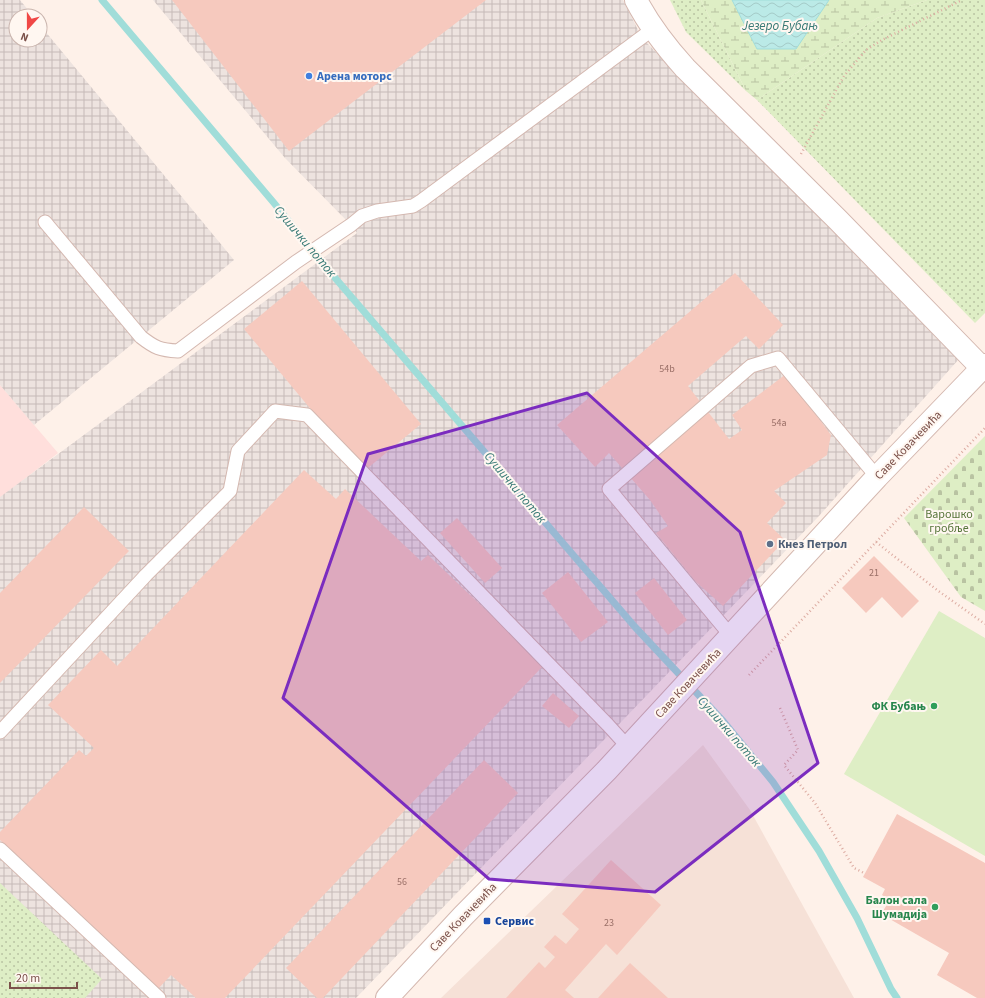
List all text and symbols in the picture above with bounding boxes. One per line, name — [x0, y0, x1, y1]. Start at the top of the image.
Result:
north arrow — [8, 8, 48, 48]
water label: Језеро Бубањ — [741, 17, 818, 35]
text: N — [18, 29, 31, 45]
place label: Арена моторс — [316, 68, 392, 85]
marker: Арена моторс — [304, 71, 314, 81]
water label: Сушички поток — [270, 202, 341, 282]
house number: 54b — [659, 362, 675, 376]
street label: Саве Ковачевића — [871, 407, 946, 484]
house number: 54a — [772, 416, 786, 430]
water label: Сушички поток — [480, 448, 551, 528]
park label: Варошко гробље — [925, 506, 973, 537]
place label: Кнез Петрол — [778, 536, 847, 553]
marker: Кнез Петрол — [765, 539, 775, 549]
house number: 21 — [869, 566, 879, 580]
street label: Саве Ковачевића — [651, 645, 725, 722]
water label: Сушички поток — [693, 692, 766, 772]
place label: ФК Бубањ — [871, 698, 927, 715]
marker: ФК Бубањ — [929, 701, 939, 711]
house number: 56 — [397, 875, 407, 889]
street label: Саве Ковачевића — [426, 879, 501, 956]
place label: Балон сала Шумадија — [866, 892, 927, 923]
marker: Балон сала Шумадија — [930, 902, 940, 912]
place label: Сервис — [495, 913, 534, 930]
marker: Сервис — [482, 916, 492, 926]
house number: 23 — [604, 916, 614, 930]
scale bar — [10, 964, 77, 990]
text: 20 m — [16, 970, 40, 987]

